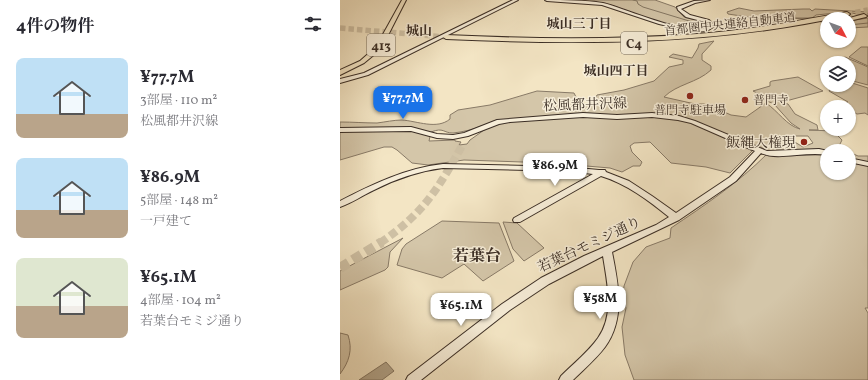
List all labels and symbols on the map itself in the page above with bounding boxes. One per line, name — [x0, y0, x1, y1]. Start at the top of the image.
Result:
street label: 首都圏中央連絡自動車道 — [664, 10, 797, 40]
north arrow — [820, 12, 856, 48]
district label: 城山三丁目 — [546, 16, 612, 34]
district label: 城山 — [406, 23, 432, 41]
road number: C4 — [621, 32, 647, 54]
road number: 413 — [367, 34, 395, 56]
district label: 城山四丁目 — [583, 63, 649, 81]
pin: ¥77.7M — [370, 86, 436, 120]
marker: 普門寺駐車場 — [685, 91, 695, 101]
place label: 普門寺 — [753, 93, 789, 109]
street label: 松風都井沢線 — [543, 95, 627, 116]
marker: 普門寺 — [740, 95, 750, 105]
place label: 普門寺駐車場 — [654, 103, 726, 119]
place label: 飯縄大権現 — [726, 134, 796, 153]
marker: 飯縄大権現 — [799, 137, 809, 147]
pin: ¥86.9M — [522, 153, 588, 187]
street label: 若葉台モミジ通り — [535, 213, 644, 278]
district label: 若葉台 — [453, 246, 501, 268]
pin: ¥58M — [576, 286, 624, 320]
pin: ¥65.1M — [428, 293, 494, 327]

